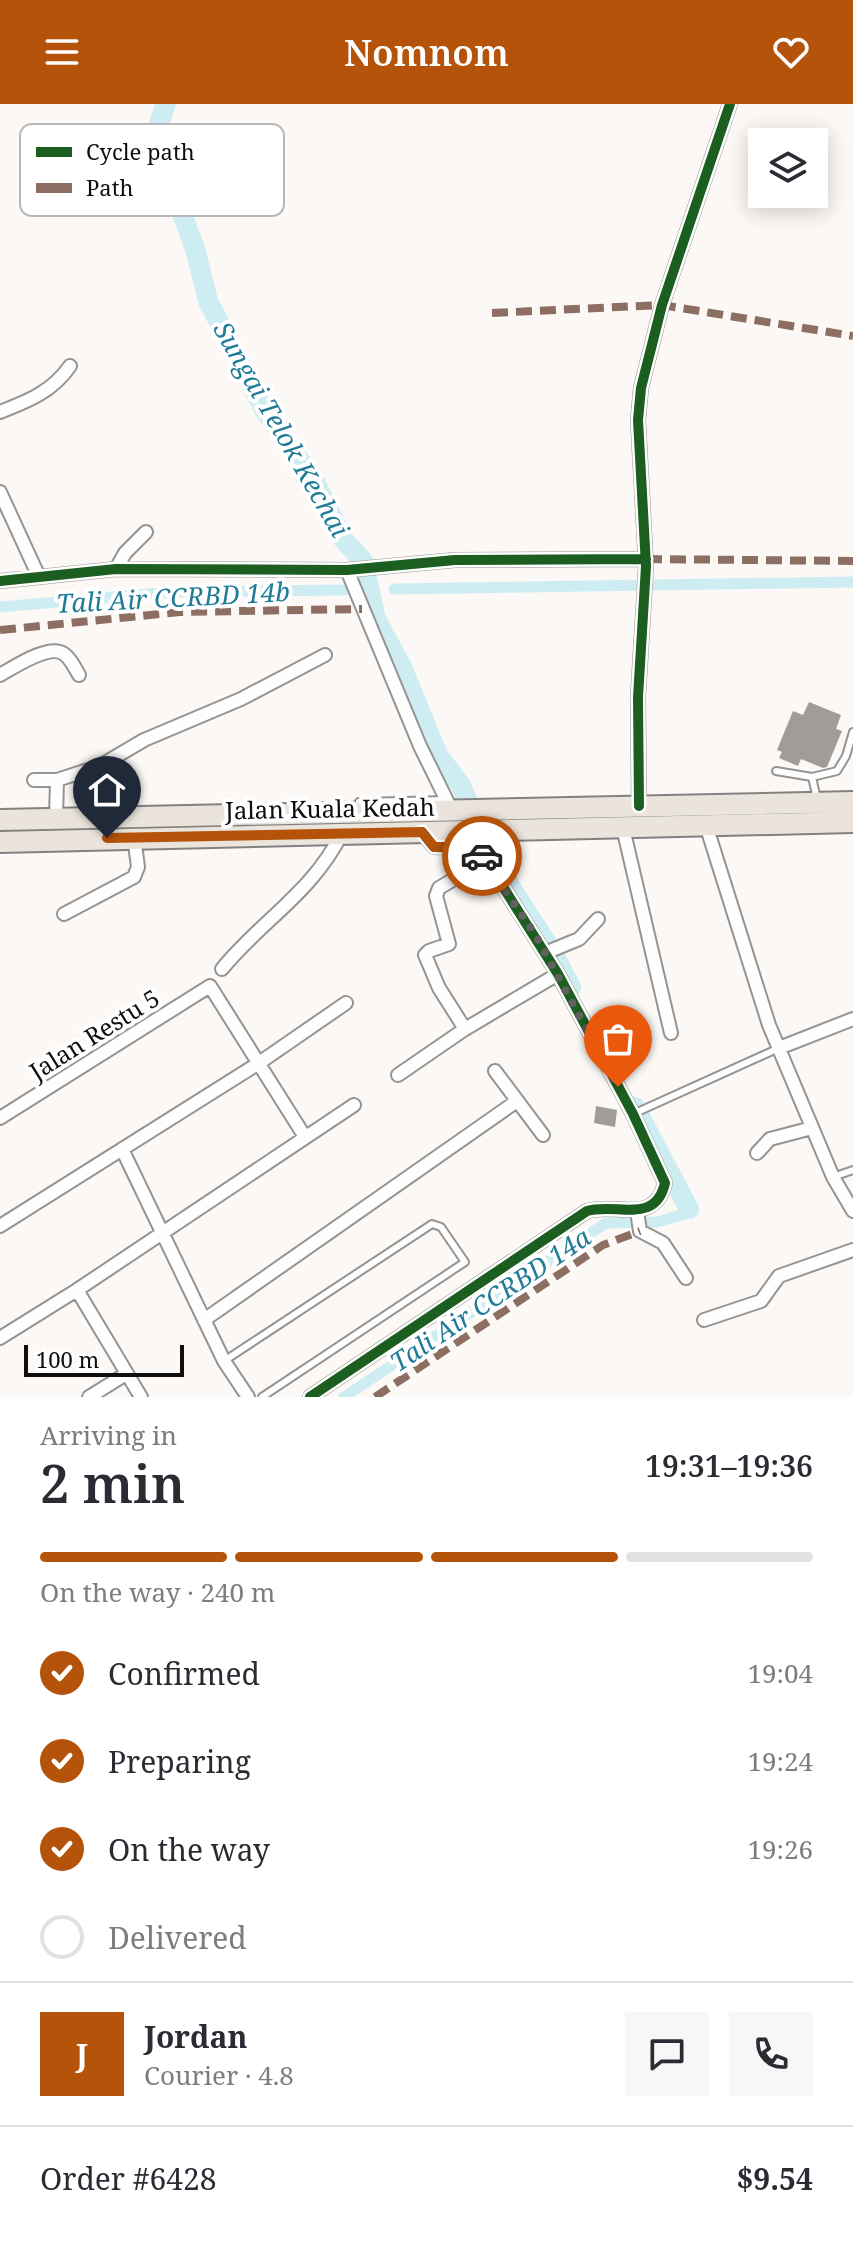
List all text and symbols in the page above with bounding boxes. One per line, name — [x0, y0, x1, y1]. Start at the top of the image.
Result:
text: Nomnom — [344, 28, 509, 77]
icon: menu — [40, 30, 84, 74]
icon: heart — [769, 30, 813, 74]
legend — [20, 124, 284, 216]
map controls — [748, 128, 828, 208]
button: layers — [748, 128, 828, 208]
text: Cycle path — [86, 136, 195, 166]
text: Path — [86, 172, 133, 202]
water label: Sungai Telok Kechai — [206, 315, 359, 544]
water label: Tali Air CCRBD 14b — [55, 573, 291, 621]
pin — [73, 756, 141, 838]
icon: home — [85, 768, 129, 812]
street label: Jalan Kuala Kedah — [224, 790, 435, 826]
courier — [442, 816, 522, 896]
icon: car — [460, 834, 504, 878]
street label: Jalan Restu 5 — [22, 981, 165, 1088]
pin — [584, 1005, 652, 1087]
icon: bag — [596, 1017, 640, 1061]
water label: Tali Air CCRBD 14a — [383, 1218, 597, 1380]
scale bar — [24, 1341, 184, 1377]
text: 100 m — [36, 1344, 99, 1374]
text: Arriving in — [40, 1417, 177, 1453]
text: 19:31–19:36 — [645, 1445, 813, 1486]
text: 2 min — [40, 1447, 185, 1518]
text: On the way · 240 m — [40, 1574, 275, 1610]
icon: check — [40, 1651, 84, 1695]
text: Confirmed — [108, 1653, 260, 1694]
text: 19:04 — [747, 1655, 813, 1691]
icon: check — [40, 1739, 84, 1783]
text: Preparing — [108, 1741, 251, 1782]
text: 19:24 — [747, 1743, 813, 1779]
icon: check — [40, 1827, 84, 1871]
text: On the way — [108, 1829, 270, 1870]
text: 19:26 — [747, 1831, 813, 1867]
text: Delivered — [108, 1917, 247, 1958]
button: chat — [625, 2012, 709, 2096]
button: phone — [729, 2012, 813, 2096]
text: Jordan — [144, 2016, 247, 2057]
text: J — [76, 2034, 88, 2075]
text: Courier · 4.8 — [144, 2057, 294, 2093]
text: Order #6428 — [40, 2158, 217, 2199]
text: $9.54 — [736, 2158, 813, 2199]

